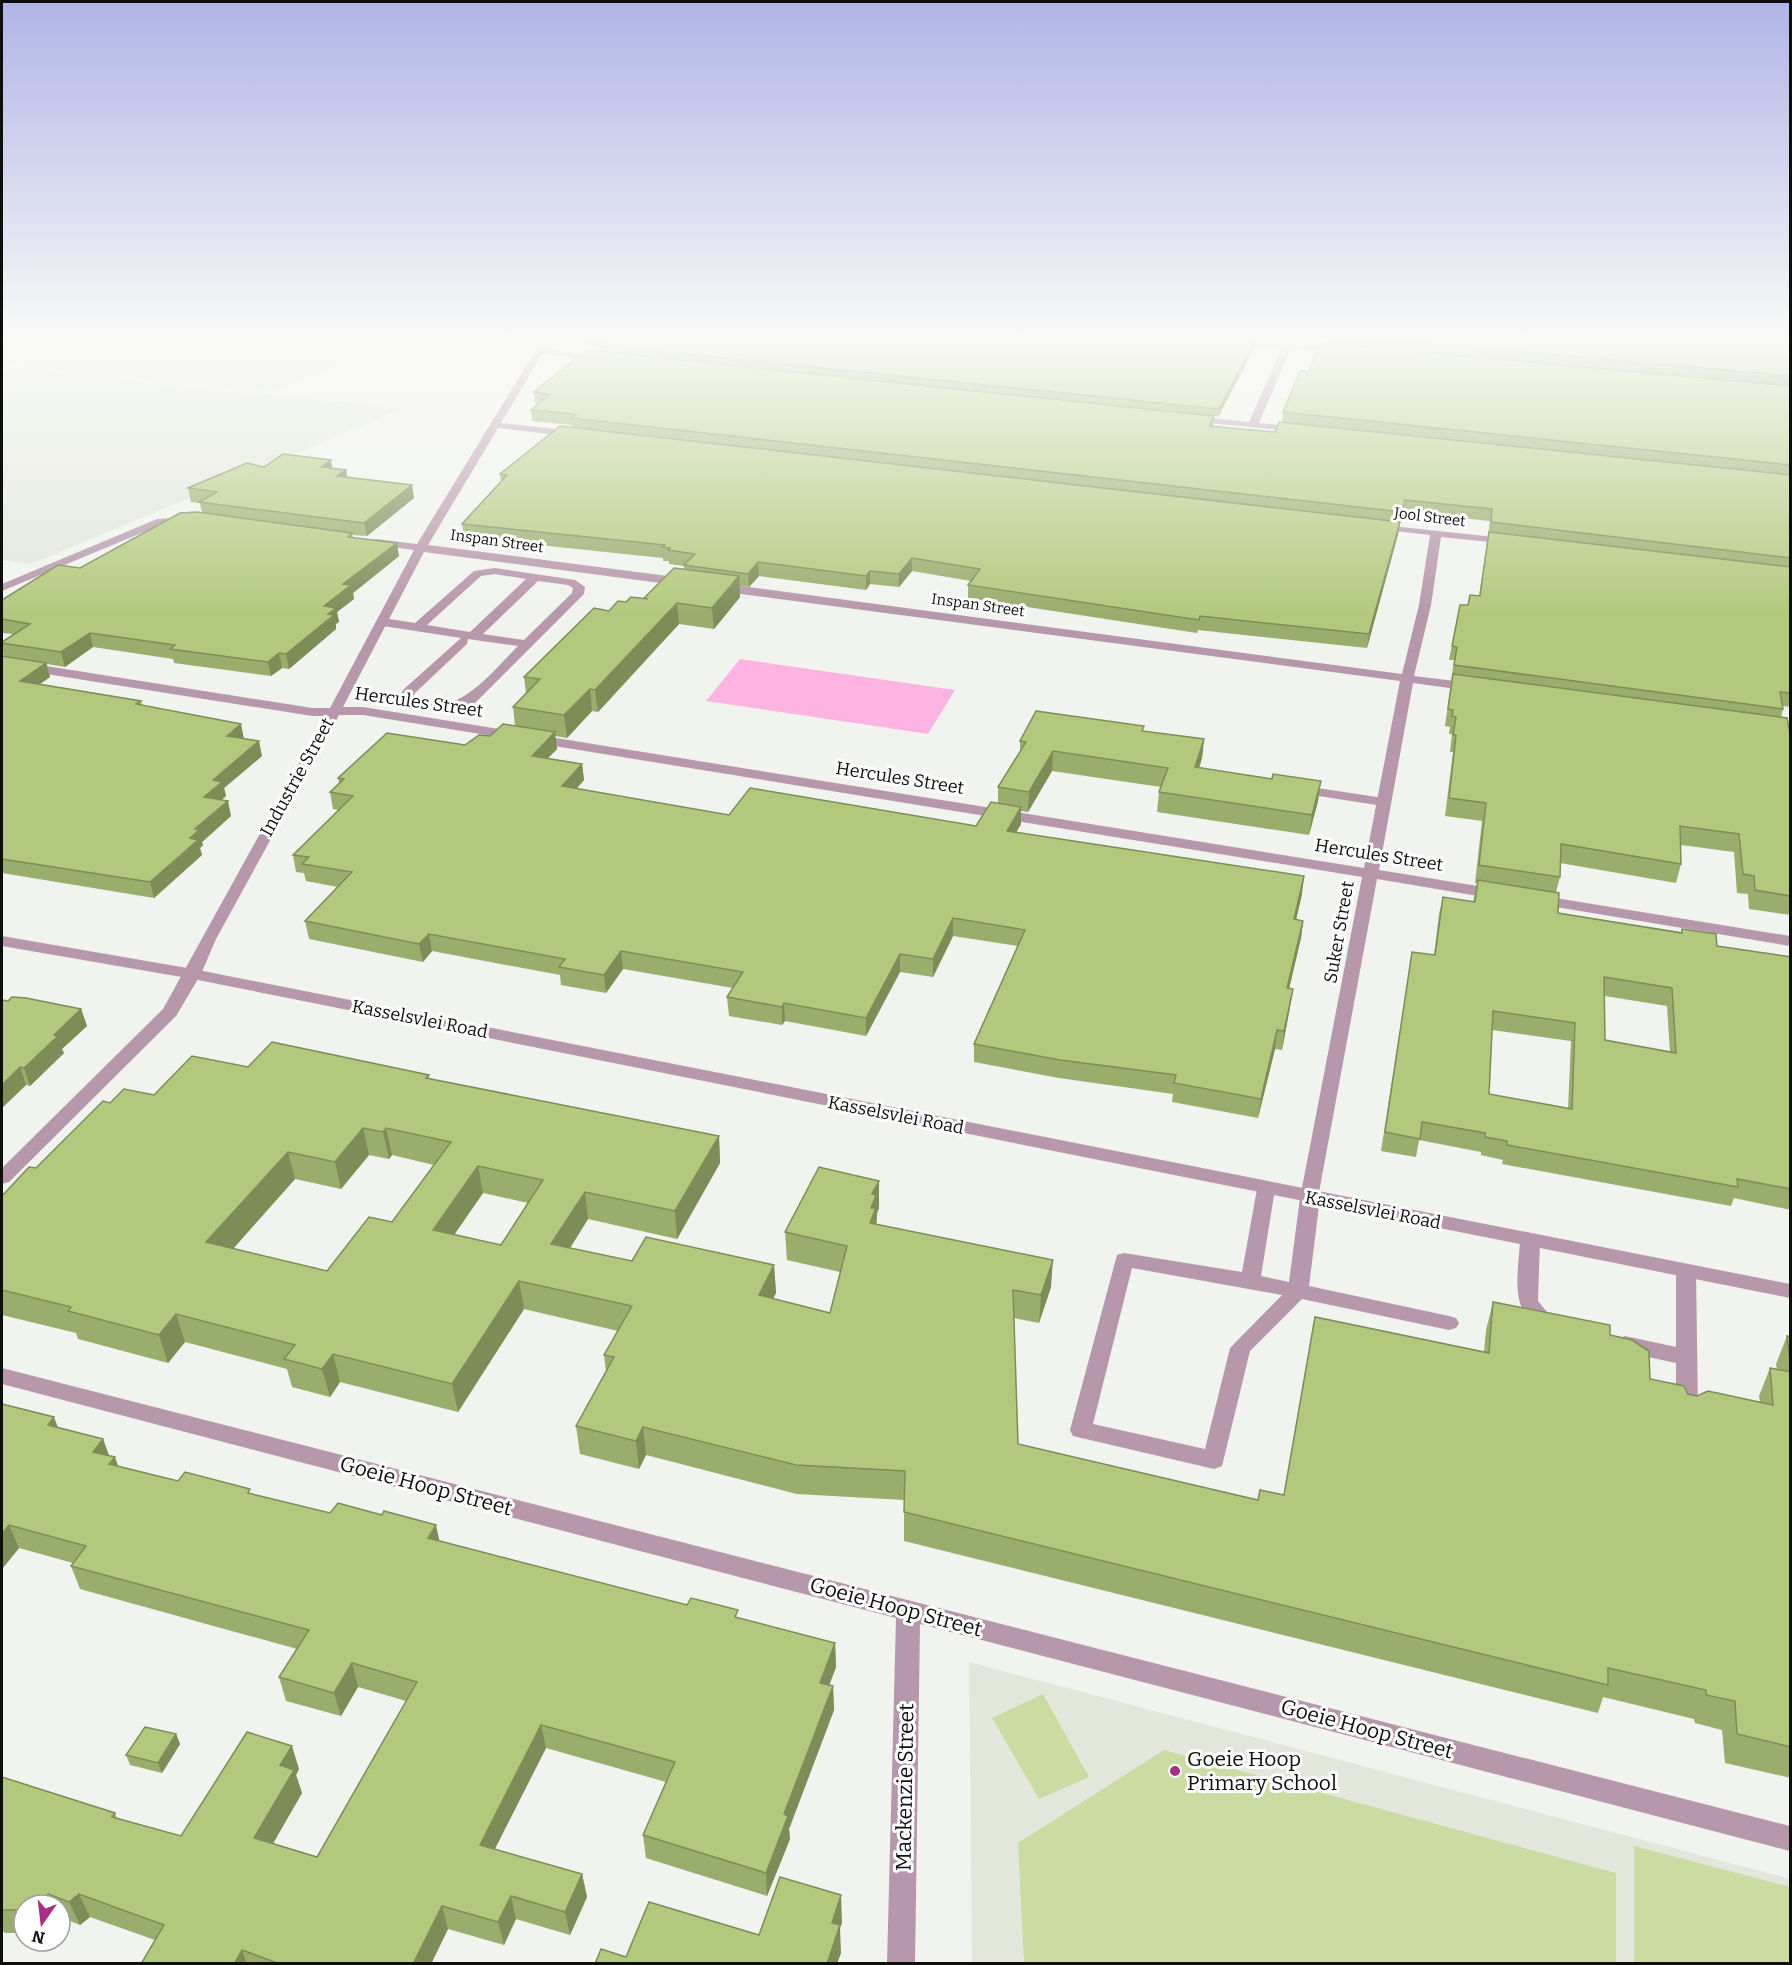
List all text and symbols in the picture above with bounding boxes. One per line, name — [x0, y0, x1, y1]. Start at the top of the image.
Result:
street label: Jool Street — [1392, 504, 1467, 530]
street label: Inspan Street — [449, 526, 545, 557]
street label: Inspan Street — [930, 590, 1026, 621]
street label: Hercules Street — [353, 682, 485, 722]
street label: Industrie Street — [255, 714, 339, 840]
street label: Hercules Street — [834, 757, 966, 799]
street label: Hercules Street — [1313, 834, 1445, 876]
street label: Suker Street — [1319, 879, 1359, 985]
street label: Kasselsvlei Road — [350, 995, 490, 1043]
street label: Kasselsvlei Road — [826, 1091, 966, 1139]
street label: Kasselsvlei Road — [1303, 1186, 1443, 1234]
street label: Goeie Hoop Street — [337, 1450, 515, 1522]
street label: Goeie Hoop Street — [807, 1571, 985, 1643]
street label: Goeie Hoop Street — [1278, 1693, 1456, 1765]
street label: Mackenzie Street — [891, 1703, 919, 1871]
place label: Goeie Hoop Primary School — [1187, 1746, 1337, 1796]
marker: Goeie Hoop Primary School — [1168, 1764, 1182, 1778]
north arrow — [12, 1893, 72, 1953]
text: N — [30, 1926, 47, 1948]

